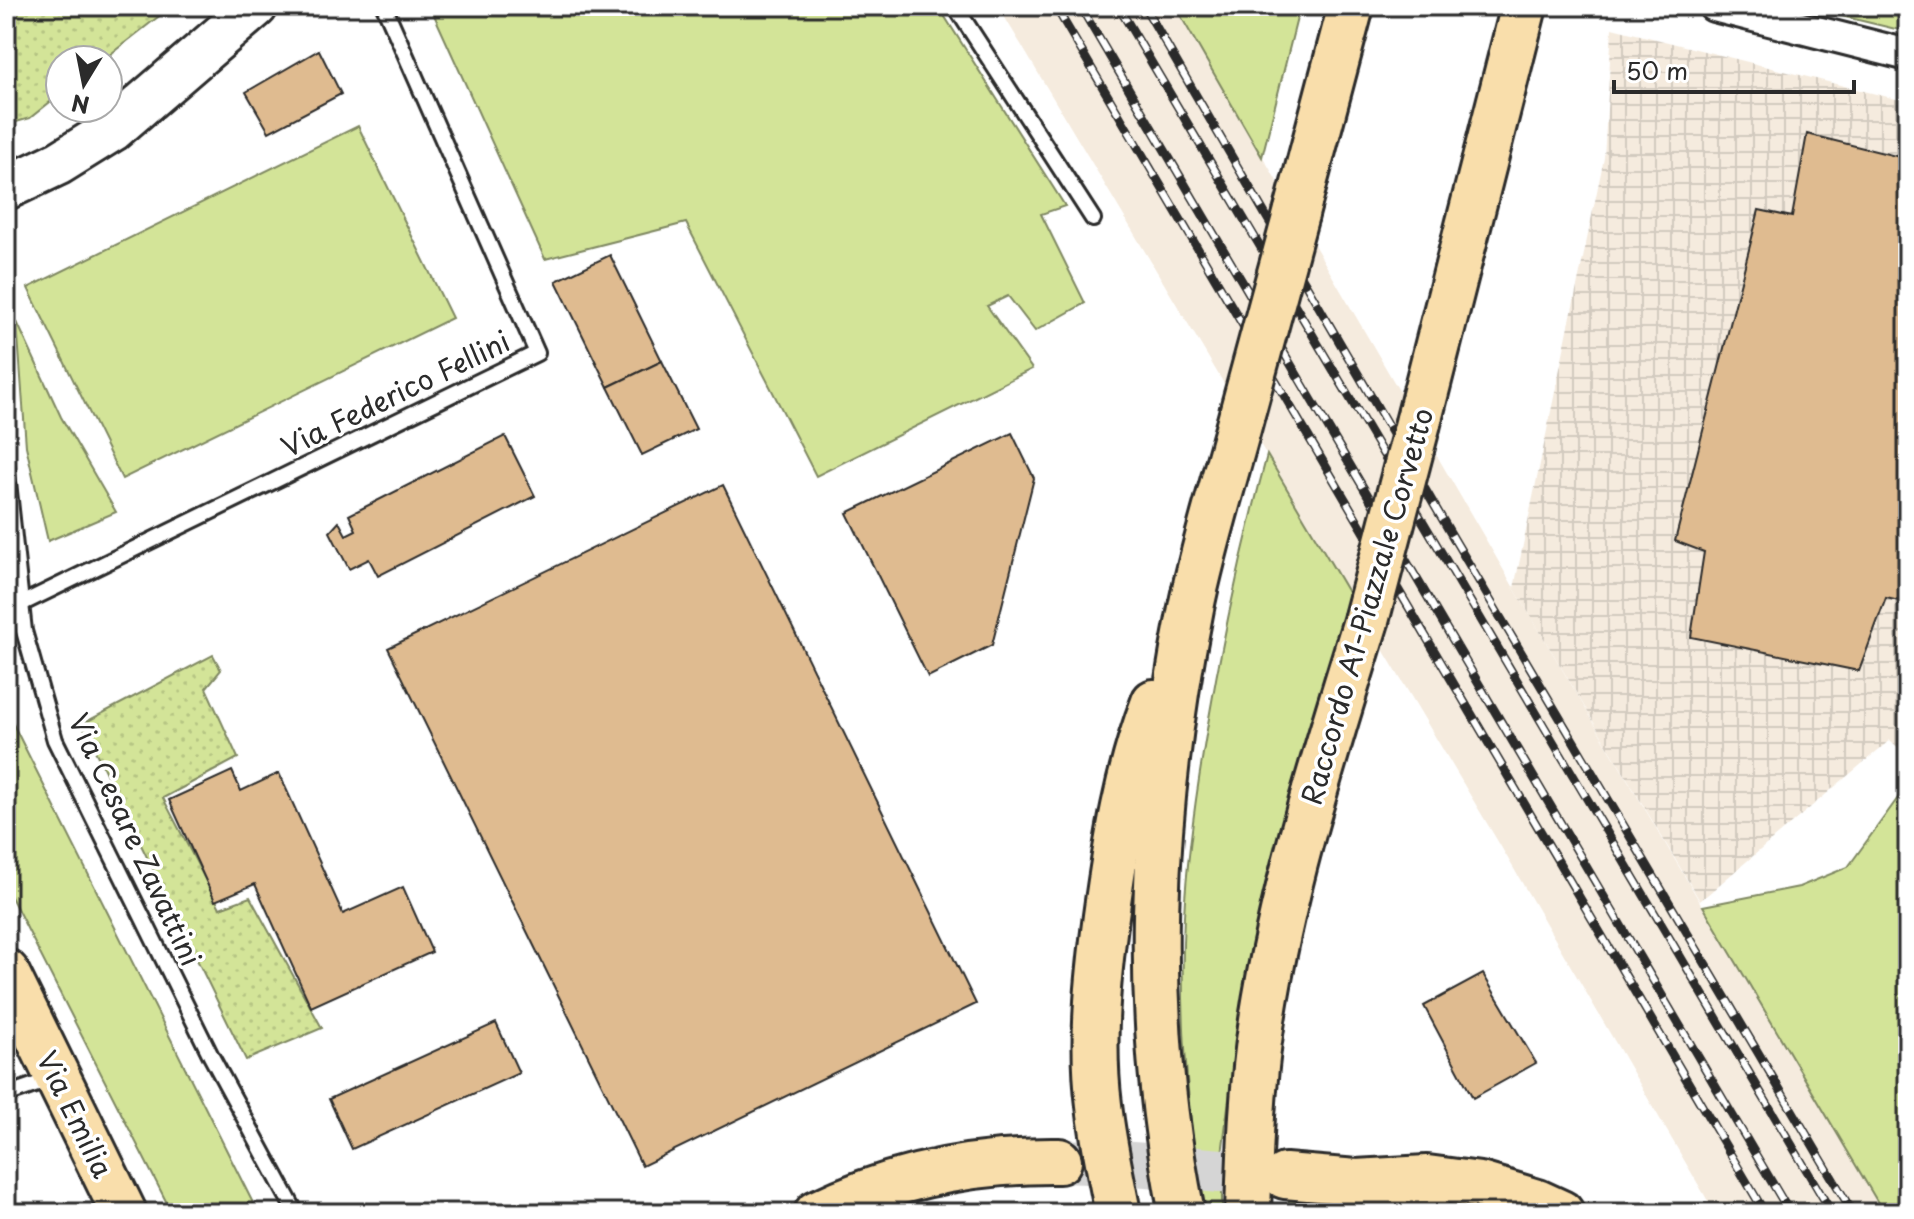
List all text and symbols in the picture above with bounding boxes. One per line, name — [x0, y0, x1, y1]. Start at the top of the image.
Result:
north arrow — [44, 44, 124, 124]
scale bar — [1614, 44, 1854, 94]
text: 50 m — [1626, 52, 1688, 88]
text: N — [69, 87, 92, 123]
street label: Via Federico Fellini — [273, 319, 517, 467]
street label: Raccordo A1-Piazzale Corvetto — [1289, 402, 1443, 810]
street label: Via Cesare Zavattini — [58, 705, 214, 973]
street label: Via Emilia — [27, 1043, 126, 1186]

